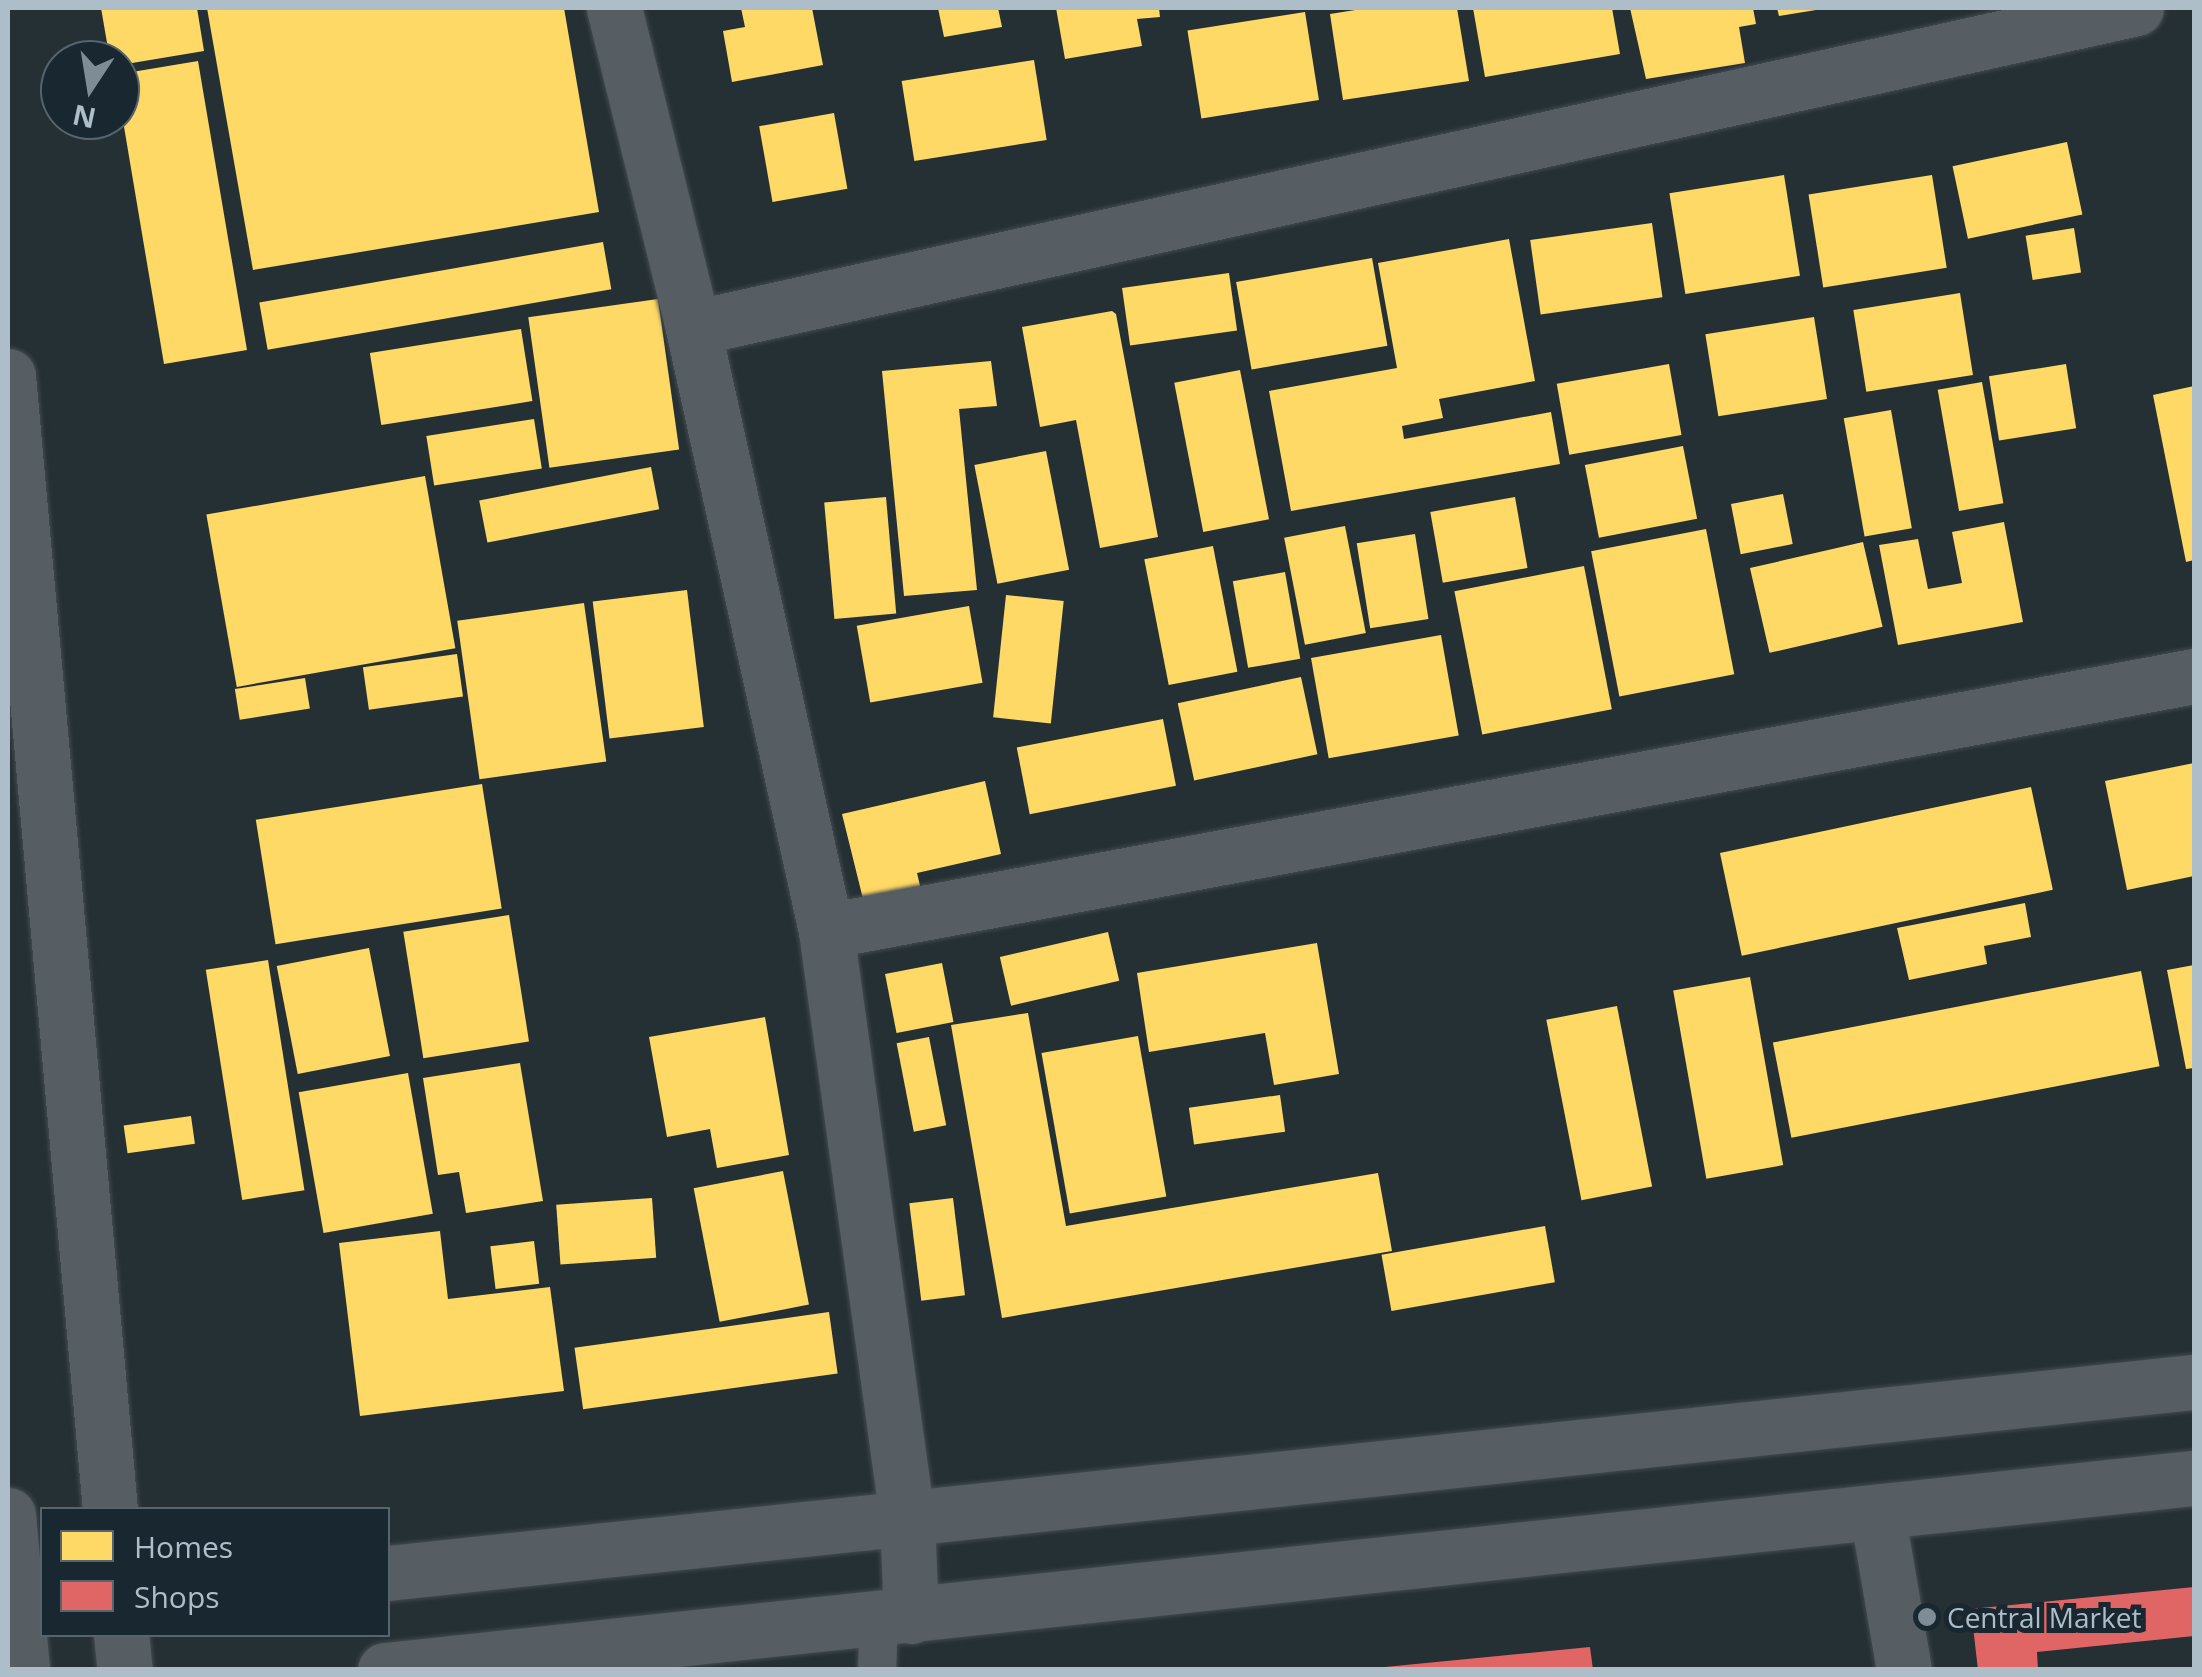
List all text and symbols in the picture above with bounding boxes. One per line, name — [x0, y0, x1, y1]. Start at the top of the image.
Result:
north arrow — [40, 40, 140, 140]
text: N — [69, 96, 99, 138]
legend — [40, 1507, 390, 1637]
text: Homes — [134, 1526, 233, 1567]
text: Shops — [134, 1576, 220, 1617]
place label: Central Market — [1947, 1600, 2141, 1634]
marker: Central Market — [1916, 1606, 1938, 1628]

